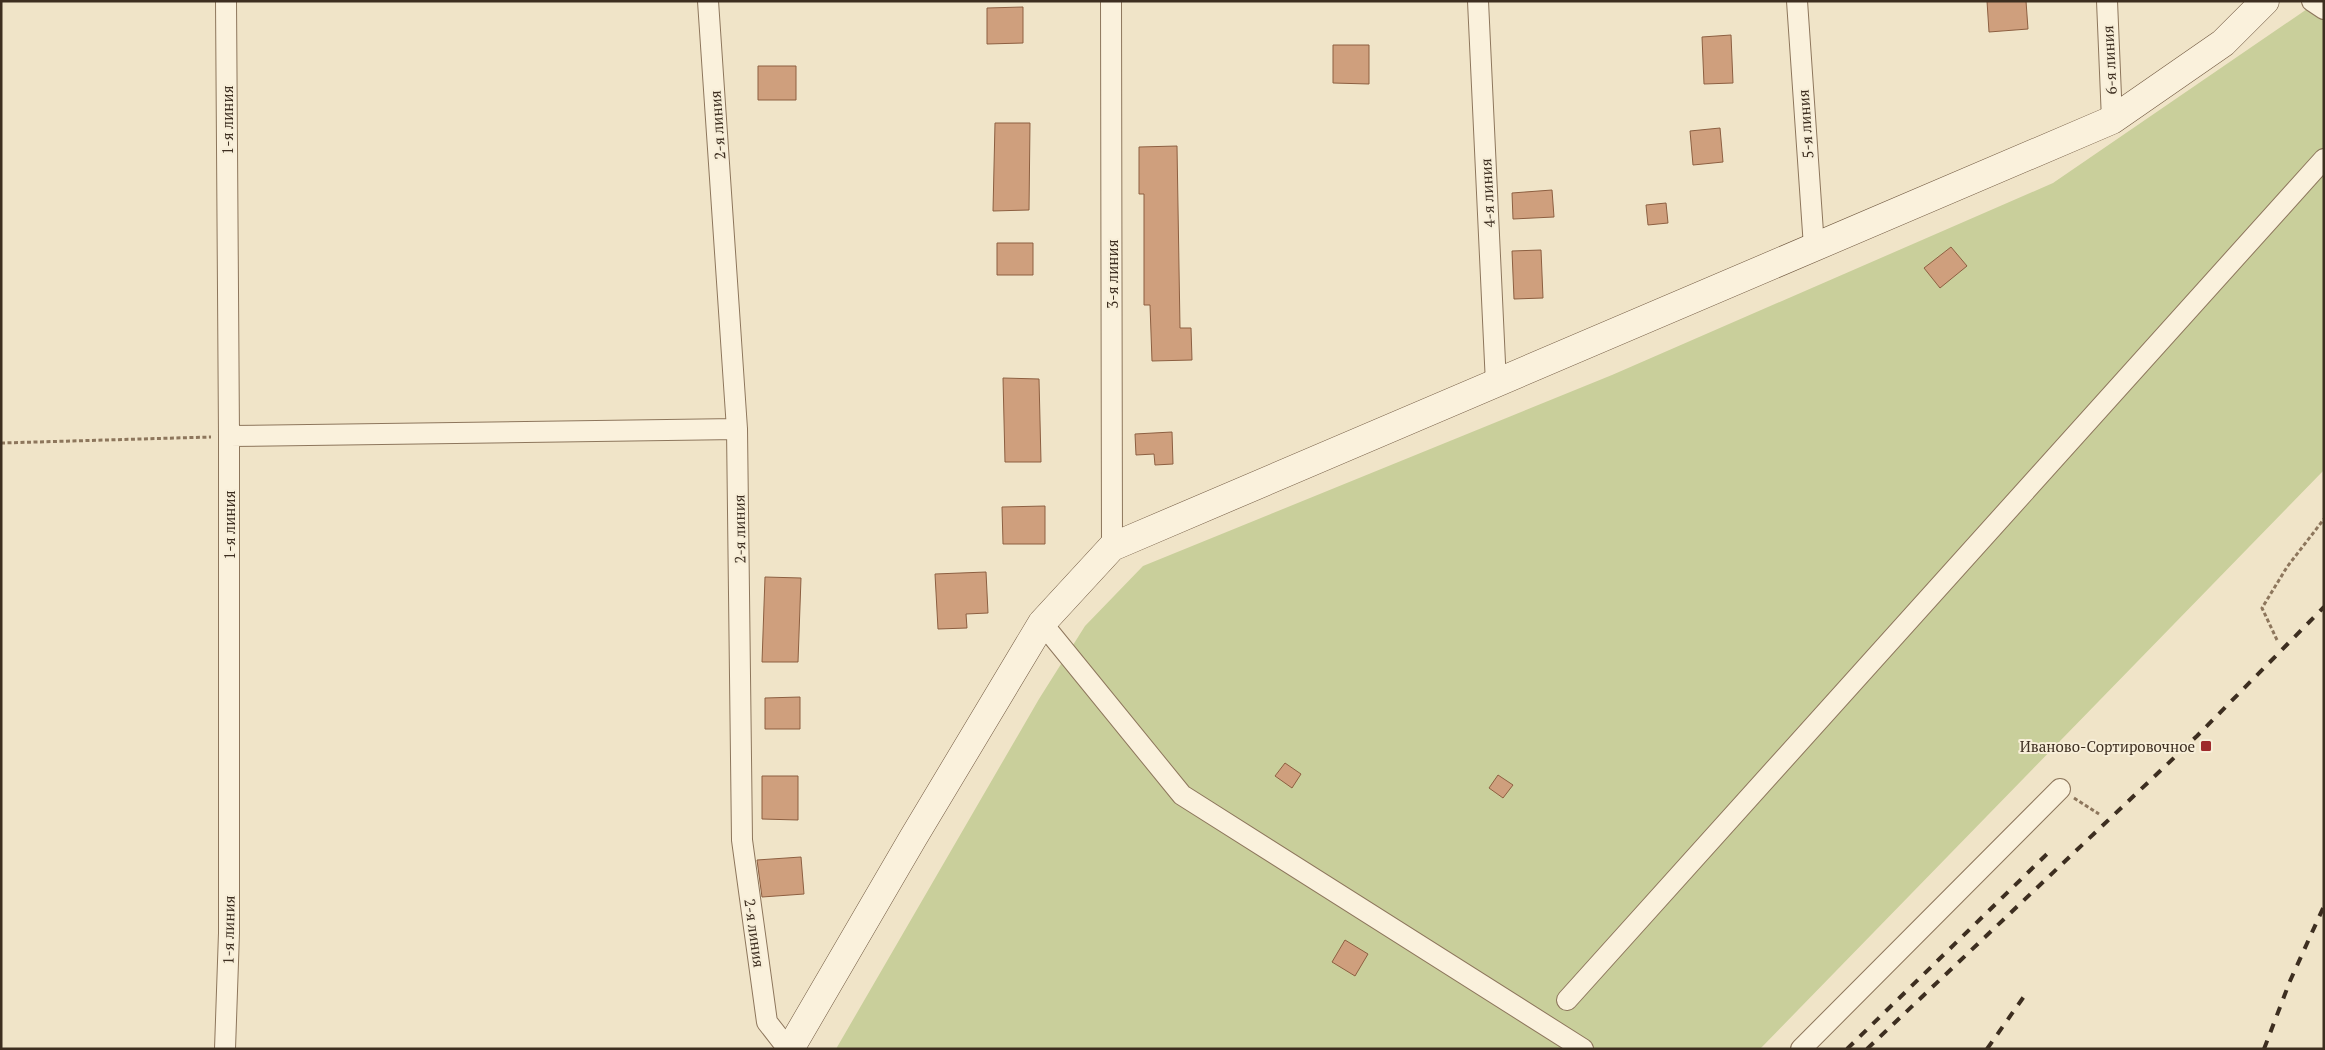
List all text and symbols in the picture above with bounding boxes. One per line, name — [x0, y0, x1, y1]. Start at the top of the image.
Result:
street label: 6-я линия — [2097, 25, 2121, 95]
street label: 1-я линия — [217, 85, 237, 155]
street label: 5-я линия — [1793, 89, 1817, 159]
street label: 2-я линия — [705, 90, 729, 160]
street label: 4-я линия — [1475, 158, 1499, 228]
street label: 3-я линия — [1102, 239, 1122, 309]
street label: 1-я линия — [219, 490, 239, 560]
street label: 2-я линия — [728, 494, 750, 564]
place label: Иваново-Сортировочное — [2020, 736, 2195, 756]
marker: Иваново-Сортировочное — [2199, 739, 2213, 753]
street label: 1-я линия — [217, 895, 239, 965]
street label: 2-я линия — [740, 897, 770, 969]

